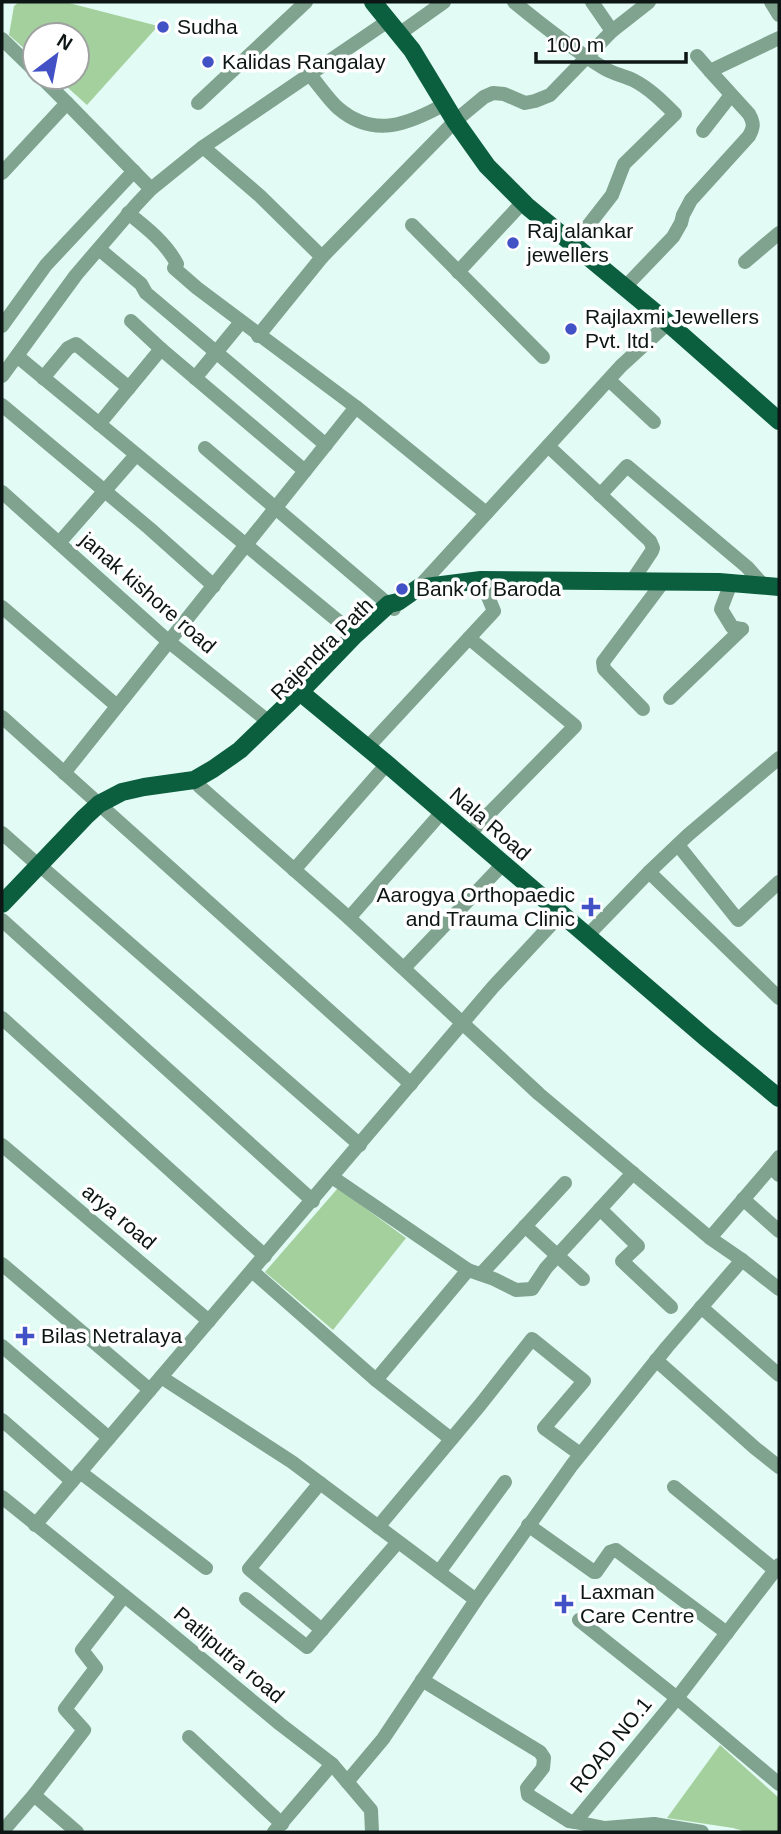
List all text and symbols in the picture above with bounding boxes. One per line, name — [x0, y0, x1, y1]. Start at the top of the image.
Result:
place label: Sudha — [177, 15, 238, 38]
marker: Sudha — [155, 19, 171, 35]
north arrow — [21, 21, 91, 91]
scale bar — [536, 21, 686, 65]
text: N — [53, 29, 76, 55]
text: 100 m — [546, 33, 604, 56]
place label: Kalidas Rangalay — [222, 50, 386, 73]
marker: Kalidas Rangalay — [200, 54, 216, 70]
place label: Raj alankar jewellers — [526, 219, 633, 266]
marker: Raj alankar jewellers — [505, 235, 521, 251]
place label: Rajlaxmi Jewellers Pvt. ltd. — [585, 305, 759, 352]
marker: Rajlaxmi Jewellers Pvt. ltd. — [563, 321, 579, 337]
street label: janak kishore road — [75, 527, 221, 658]
place label: Bank of Baroda — [416, 577, 561, 600]
marker: Bank of Baroda — [394, 581, 410, 597]
street label: Rajendra Path — [266, 593, 377, 704]
street label: Nala Road — [445, 782, 535, 865]
place label: Aarogya Orthopaedic and Trauma Clinic — [377, 883, 575, 930]
marker: Aarogya Orthopaedic and Trauma Clinic — [581, 897, 601, 917]
street label: arya road — [78, 1179, 161, 1254]
place label: Bilas Netralaya — [41, 1324, 183, 1347]
marker: Bilas Netralaya — [15, 1326, 35, 1346]
place label: Laxman Care Centre — [580, 1580, 694, 1627]
marker: Laxman Care Centre — [554, 1594, 574, 1614]
street label: Patliputra road — [170, 1602, 289, 1707]
street label: ROAD NO.1 — [565, 1693, 656, 1797]

